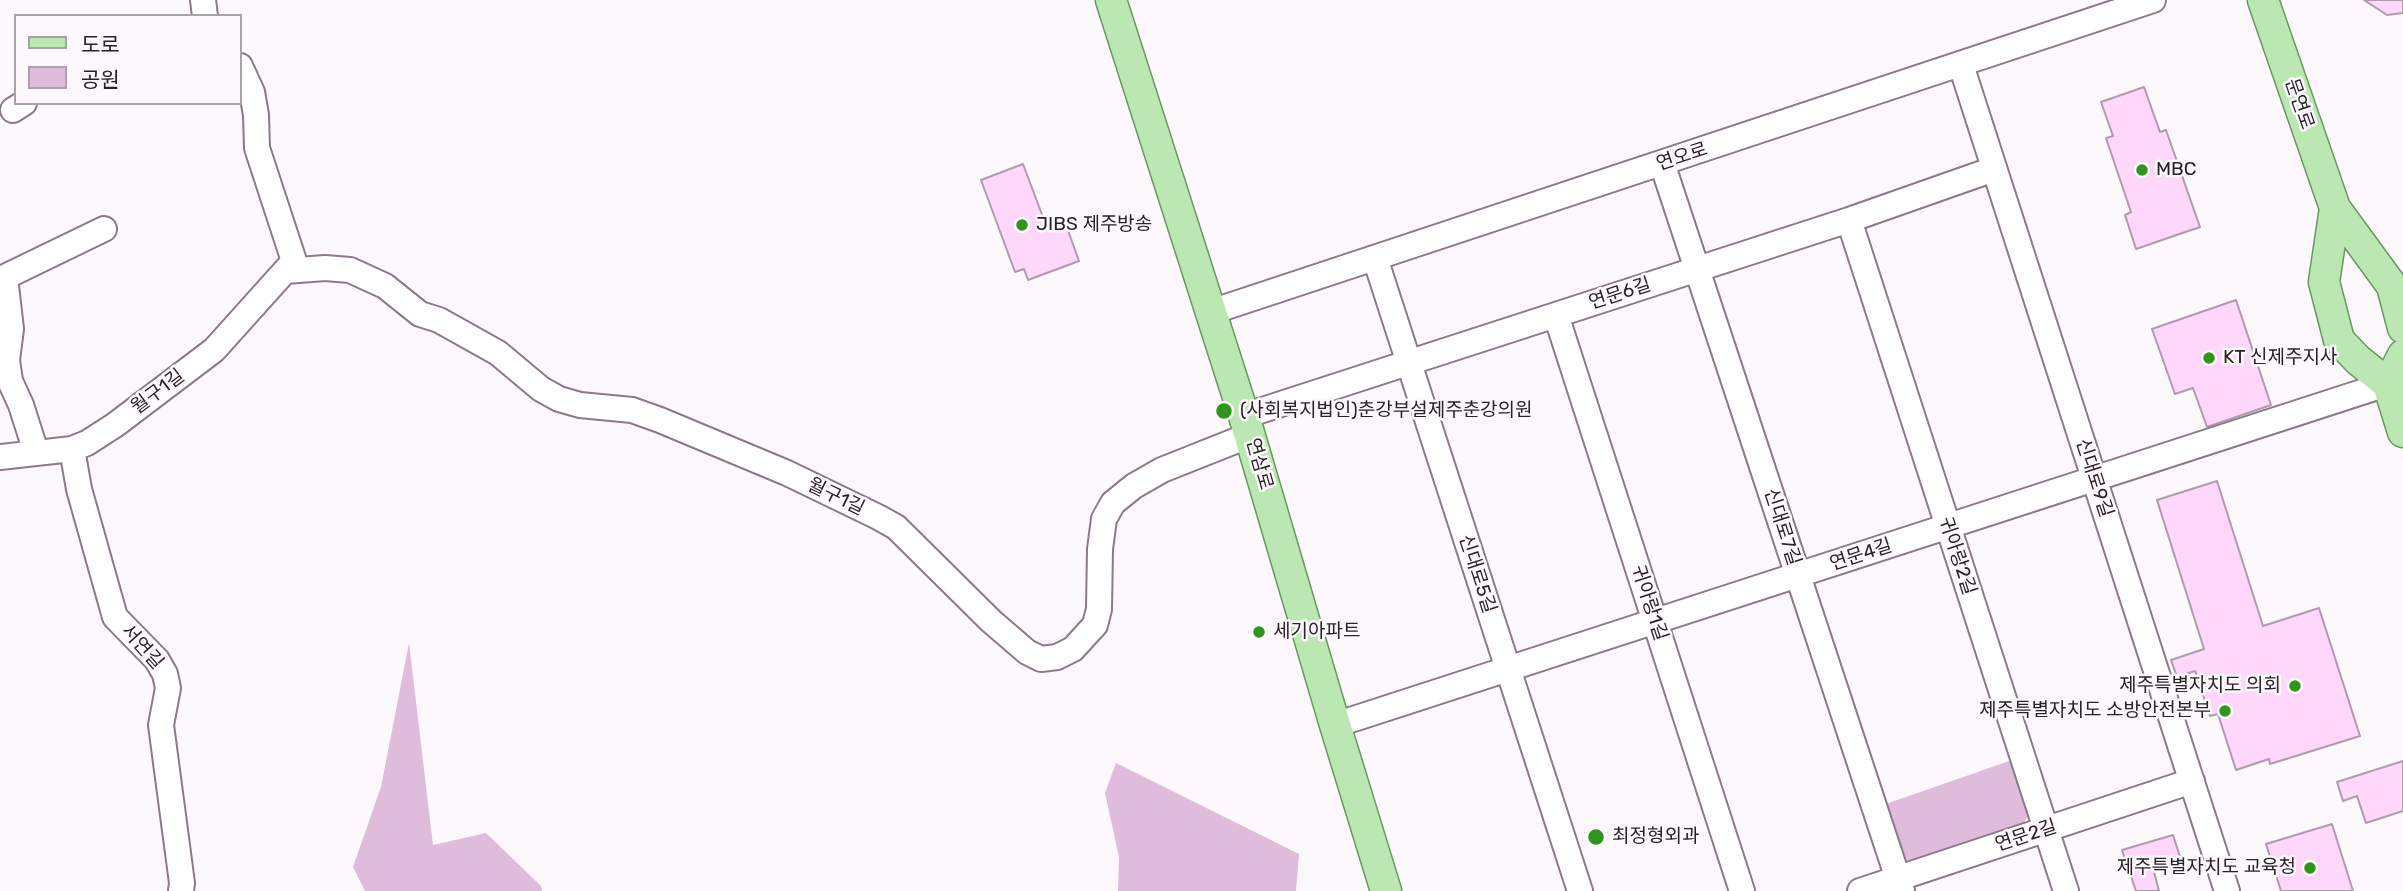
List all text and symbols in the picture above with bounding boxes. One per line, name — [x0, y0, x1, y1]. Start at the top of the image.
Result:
legend — [14, 14, 242, 105]
text: 도로 — [81, 32, 120, 57]
text: 공원 — [81, 67, 120, 92]
street label: 문연로 — [2280, 75, 2318, 133]
street label: 연오로 — [1654, 138, 1710, 176]
place label: MBC — [2156, 159, 2196, 181]
marker: MBC — [2134, 162, 2150, 178]
place label: JIBS 제주방송 — [1036, 214, 1152, 236]
marker: JIBS 제주방송 — [1014, 217, 1030, 233]
street label: 연문6길 — [1586, 273, 1654, 315]
place label: KT 신제주지사 — [2223, 347, 2337, 369]
marker: KT 신제주지사 — [2201, 350, 2217, 366]
street label: 월구1길 — [127, 365, 189, 419]
place label: (사회복지법인)춘강부설제주춘강의원 — [1240, 400, 1533, 422]
marker: (사회복지법인)춘강부설제주춘강의원 — [1214, 401, 1234, 421]
street label: 연삼로 — [1241, 436, 1277, 492]
street label: 신대로9길 — [2071, 436, 2117, 520]
street label: 월구1길 — [804, 473, 868, 521]
street label: 신대로7길 — [1759, 486, 1805, 568]
street label: 귀아랑2길 — [1934, 514, 1980, 598]
street label: 신대로5길 — [1454, 532, 1500, 616]
street label: 연문4길 — [1827, 534, 1895, 576]
street label: 귀아랑1길 — [1626, 562, 1672, 644]
street label: 서연길 — [116, 620, 168, 674]
place label: 세기아파트 — [1273, 621, 1360, 643]
marker: 세기아파트 — [1251, 624, 1267, 640]
place label: 제주특별자치도 의회 — [2119, 675, 2281, 697]
marker: 제주특별자치도 의회 — [2287, 678, 2303, 694]
place label: 제주특별자치도 소방안전본부 — [1979, 700, 2211, 722]
marker: 제주특별자치도 소방안전본부 — [2217, 703, 2233, 719]
street label: 연문2길 — [1992, 815, 2060, 857]
place label: 최정형외과 — [1612, 826, 1699, 848]
marker: 최정형외과 — [1586, 827, 1606, 847]
place label: 제주특별자치도 교육청 — [2117, 857, 2296, 879]
marker: 제주특별자치도 교육청 — [2302, 860, 2318, 876]

